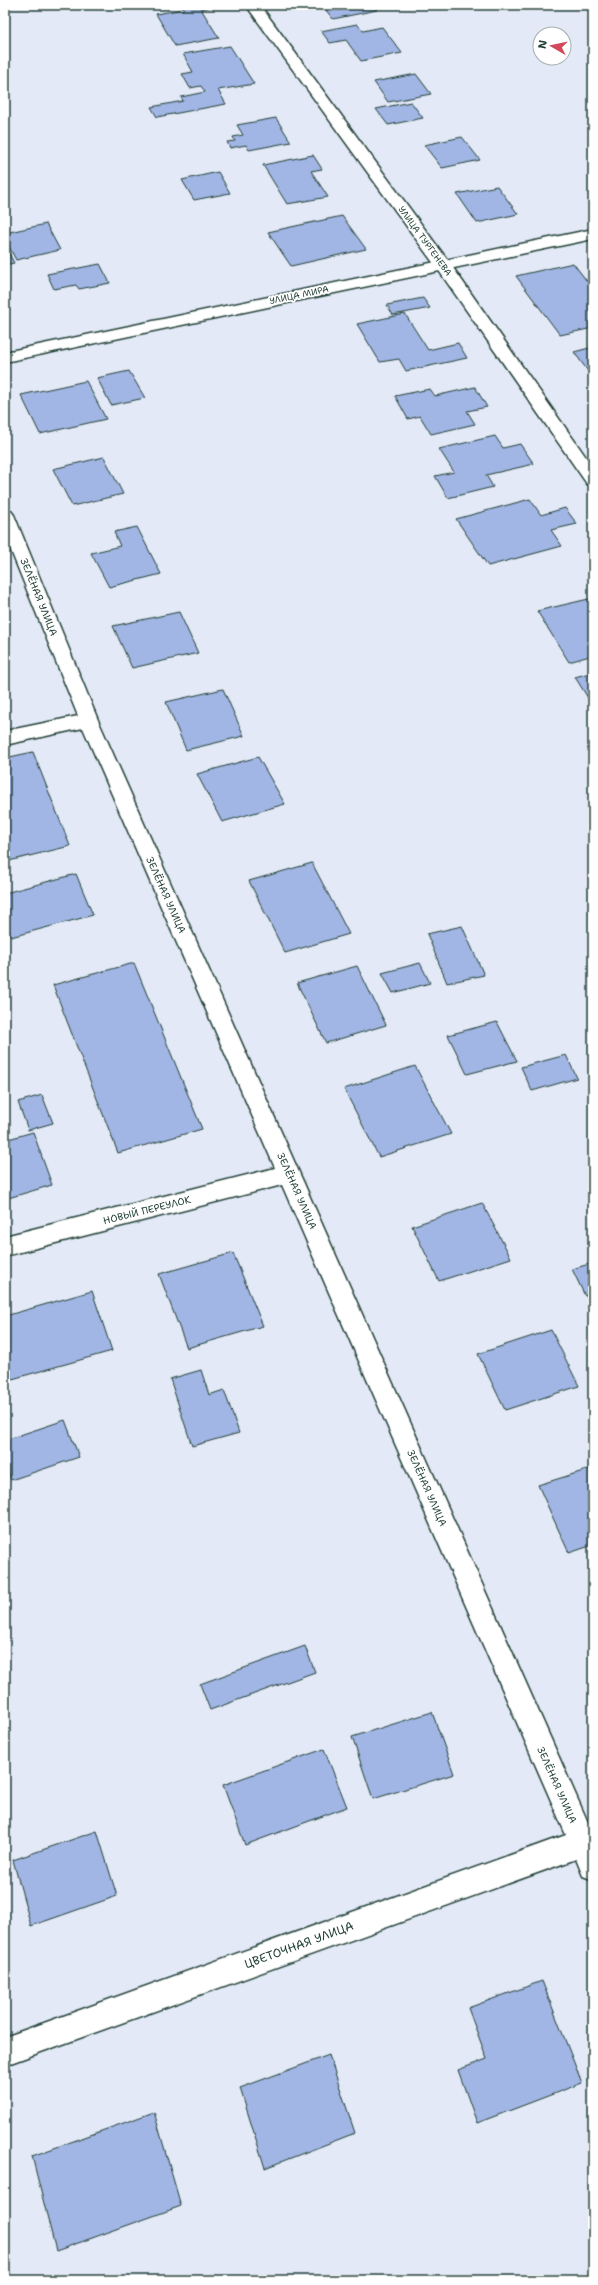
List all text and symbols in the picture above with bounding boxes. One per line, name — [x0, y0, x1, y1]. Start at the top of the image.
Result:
north arrow — [532, 26, 572, 66]
text: N — [535, 39, 551, 50]
street label: УЛИЦА ТУРГЕНЕВА — [396, 204, 455, 279]
street label: УЛИЦА МИРА — [268, 283, 330, 307]
street label: ЗЕЛЁНАЯ УЛИЦА — [17, 556, 61, 638]
street label: ЗЕЛЁНАЯ УЛИЦА — [143, 855, 189, 935]
street label: ЗЕЛЁНАЯ УЛИЦА — [274, 1151, 320, 1231]
street label: НОВЫЙ ПЕРЕУЛОК — [102, 1193, 193, 1227]
street label: ЗЕЛЁНАЯ УЛИЦА — [404, 1448, 450, 1528]
street label: ЗЕЛЁНАЯ УЛИЦА — [534, 1745, 580, 1825]
street label: ЦВЕТОЧНАЯ УЛИЦА — [242, 1918, 356, 1972]

